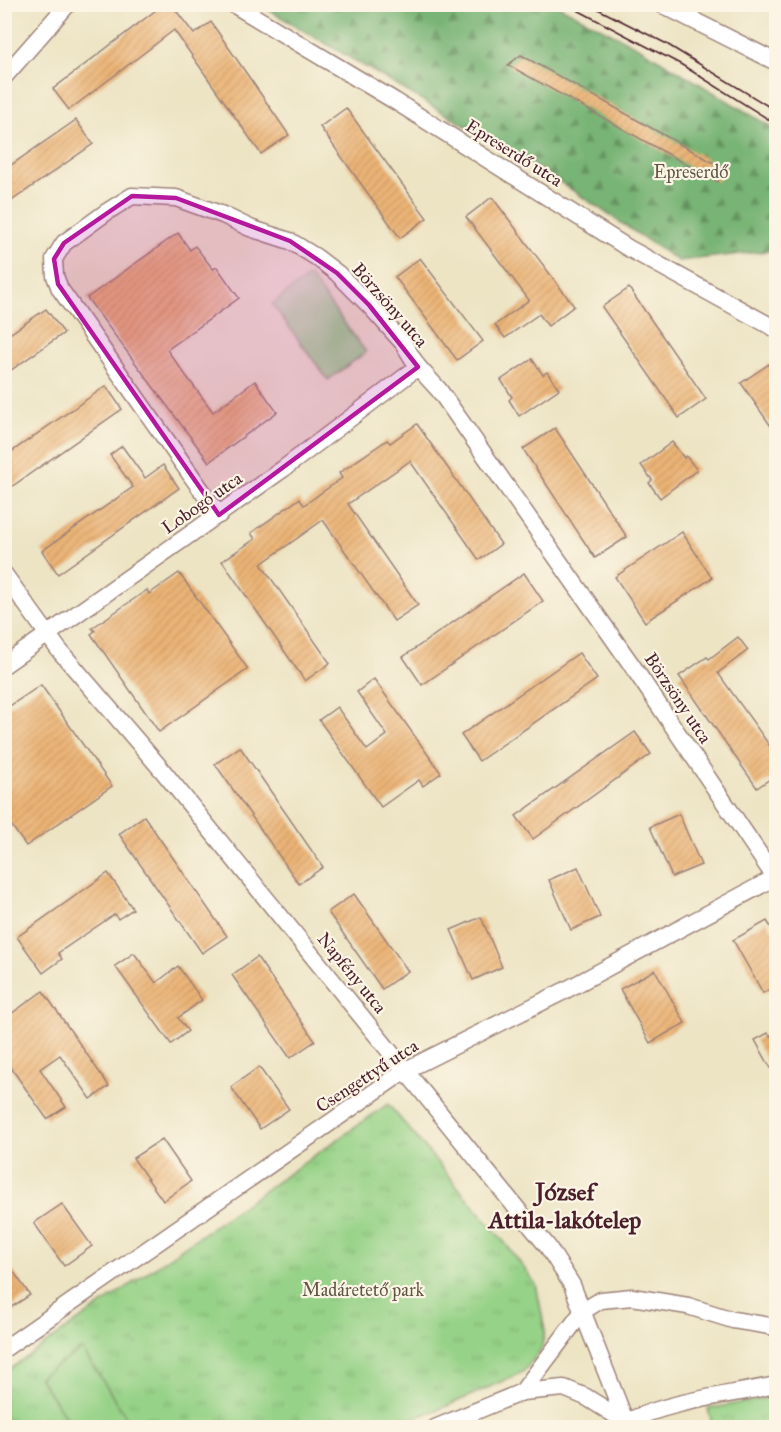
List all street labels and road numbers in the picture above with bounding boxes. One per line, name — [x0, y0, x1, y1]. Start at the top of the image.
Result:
street label: Epreserdő utca — [462, 115, 567, 192]
street label: Börzsöny utca — [347, 258, 433, 352]
street label: Lobogó utca — [158, 467, 247, 540]
street label: Börzsöny utca — [640, 648, 717, 748]
street label: Napfény utca — [313, 928, 392, 1018]
street label: Csengettyű utca — [312, 1034, 423, 1118]

